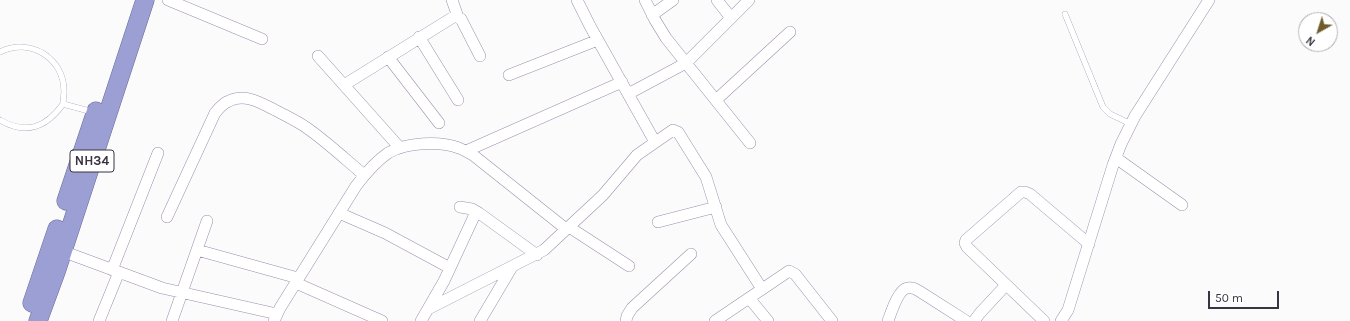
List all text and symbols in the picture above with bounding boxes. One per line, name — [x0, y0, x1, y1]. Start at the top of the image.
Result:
north arrow — [1298, 12, 1338, 52]
text: N — [1304, 33, 1318, 48]
road number: NH34 — [70, 150, 114, 172]
scale bar — [1210, 283, 1281, 309]
text: 50 m — [1215, 291, 1243, 305]

